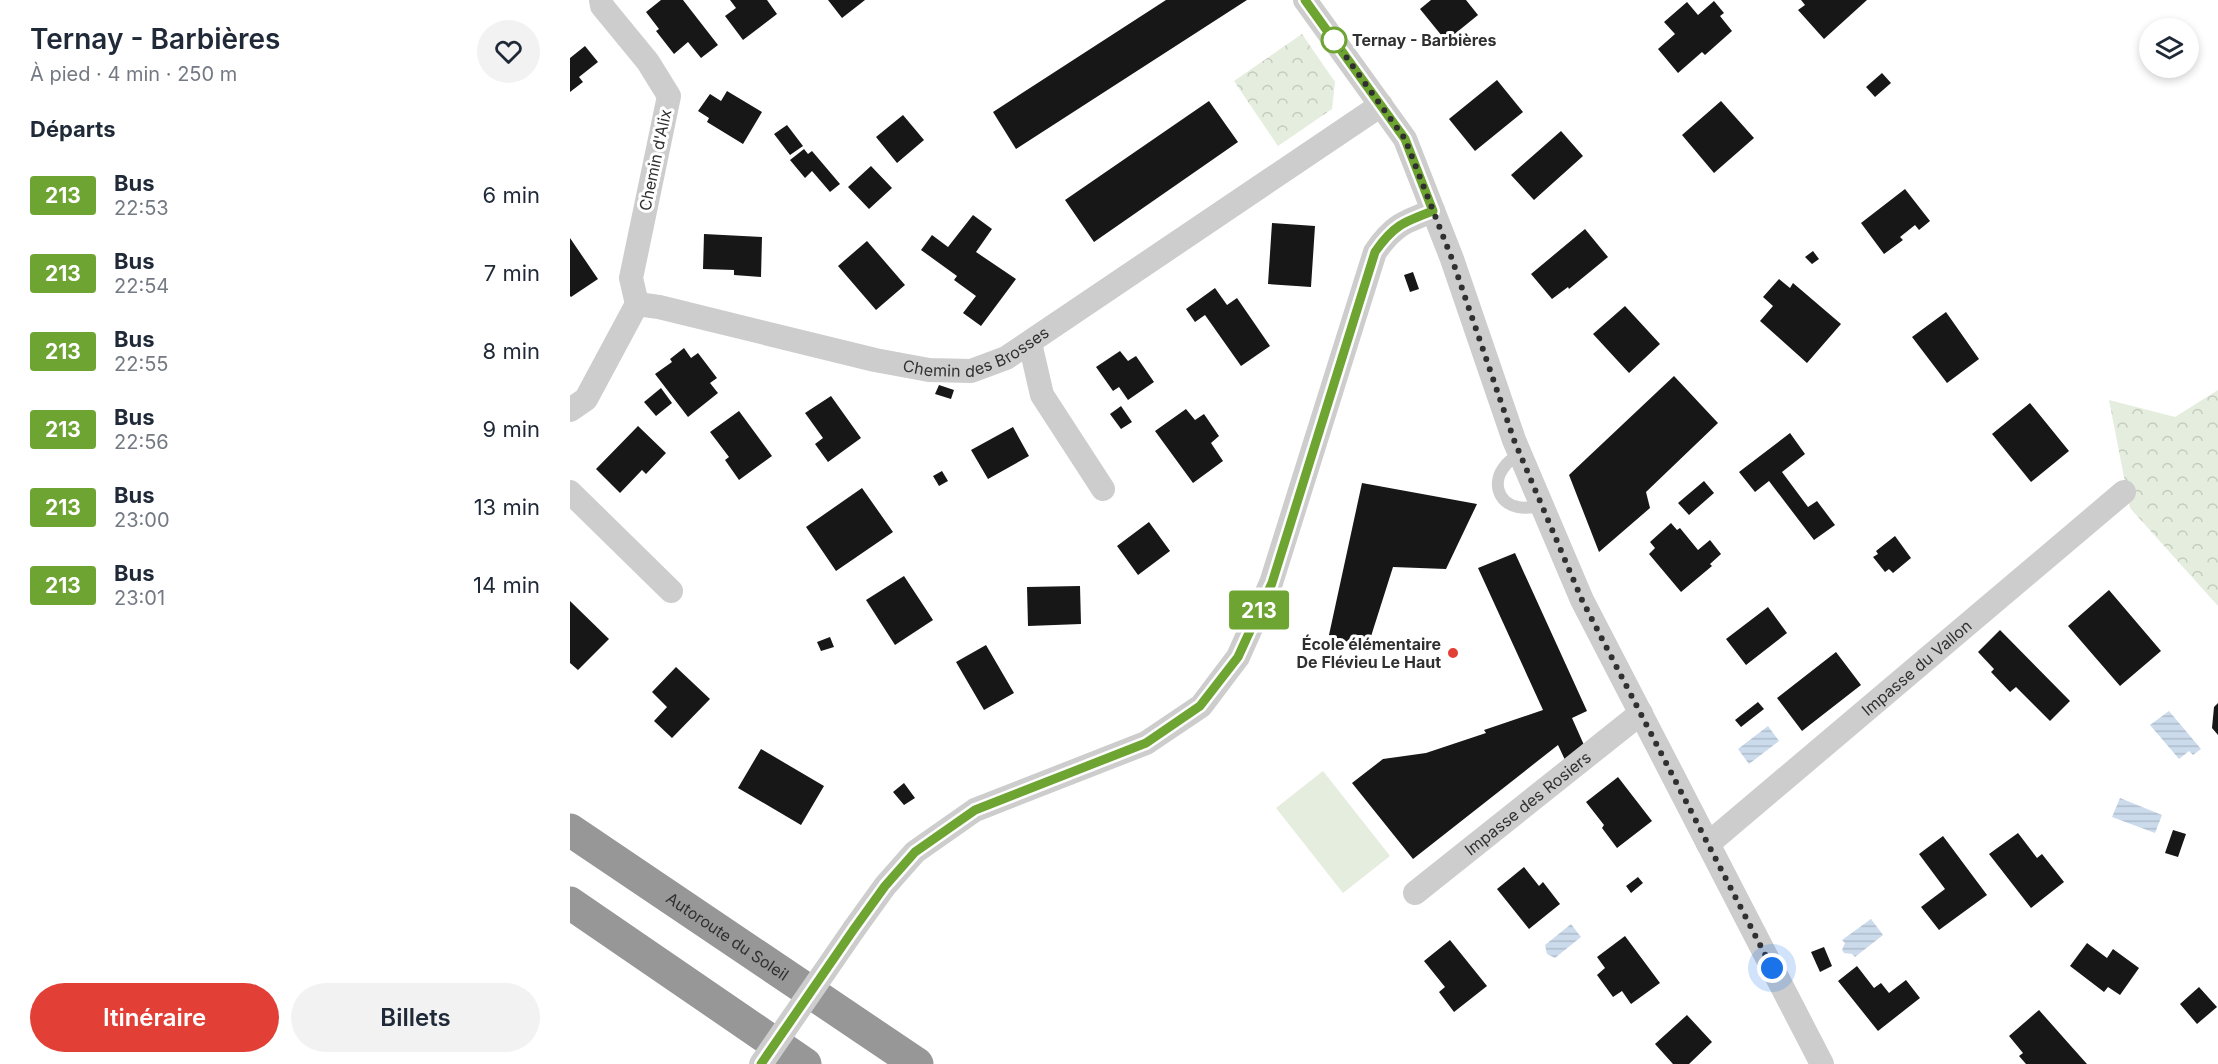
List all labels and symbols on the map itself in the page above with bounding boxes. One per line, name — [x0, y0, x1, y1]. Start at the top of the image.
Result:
marker: Ternay - Barbières — [1321, 27, 1347, 53]
place label: Ternay - Barbières — [1352, 30, 1497, 50]
street label: Chemin d'Alix — [634, 107, 676, 213]
street label: Chemin des Brosses — [901, 322, 1052, 381]
line badge: 213 — [1224, 590, 1294, 630]
street label: Impasse du Vallon — [1857, 616, 1975, 720]
place label: École élémentaire De Flévieu Le Haut — [1297, 634, 1441, 672]
marker: École élémentaire De Flévieu Le Haut — [1446, 646, 1460, 660]
street label: Impasse des Rosiers — [1460, 747, 1595, 860]
street label: Autoroute du Soleil — [662, 888, 793, 985]
your location — [1757, 953, 1787, 983]

